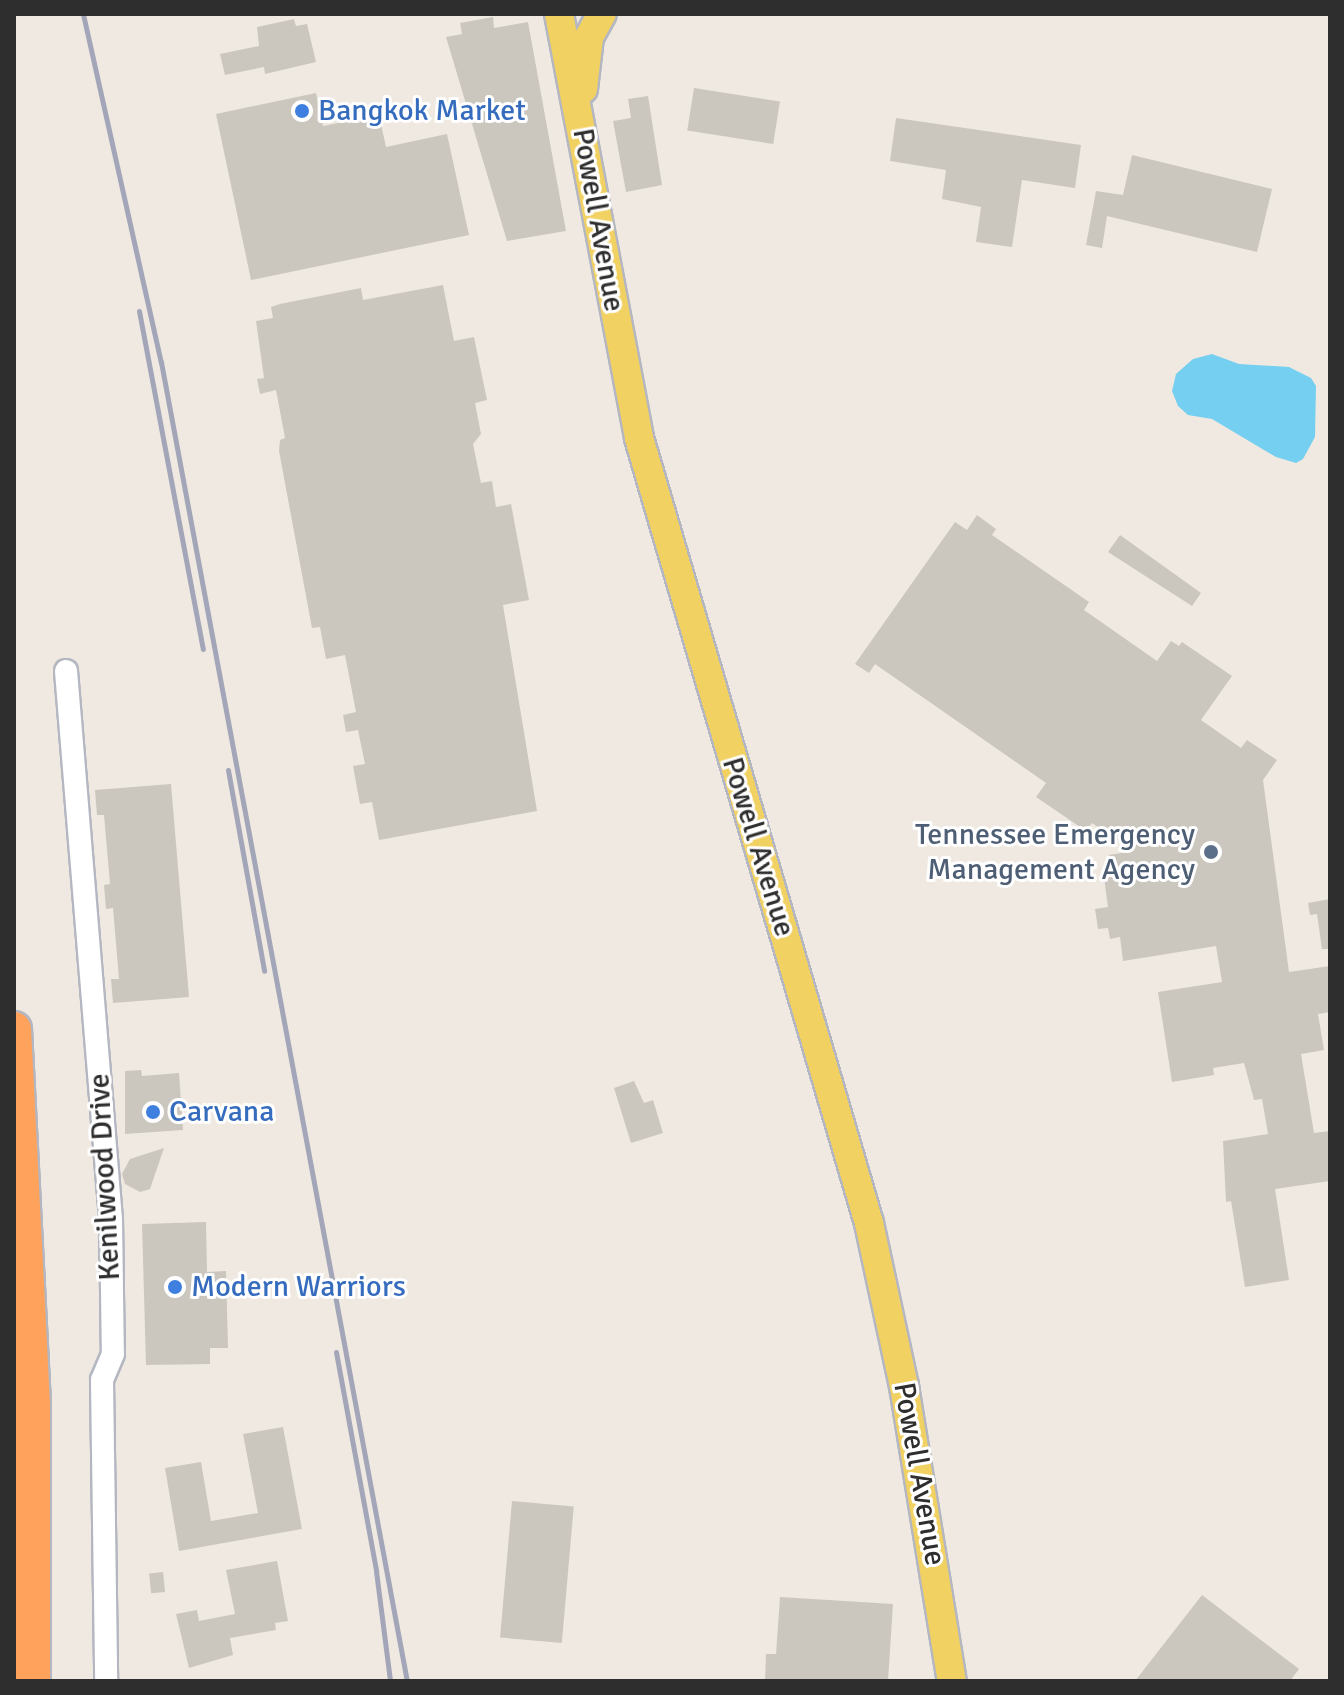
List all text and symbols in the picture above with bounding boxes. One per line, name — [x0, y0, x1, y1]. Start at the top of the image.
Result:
place label: Bangkok Market — [318, 93, 526, 129]
marker: Bangkok Market — [293, 102, 311, 120]
street label: Powell Avenue — [564, 126, 632, 314]
street label: Powell Avenue — [714, 753, 802, 941]
place label: Tennessee Emergency Management Agency — [915, 817, 1195, 888]
marker: Tennessee Emergency Management Agency — [1202, 843, 1220, 861]
street label: Kenilwood Drive — [82, 1072, 128, 1282]
place label: Carvana — [169, 1094, 274, 1130]
marker: Carvana — [144, 1103, 162, 1121]
place label: Modern Warriors — [191, 1269, 406, 1305]
marker: Modern Warriors — [166, 1278, 184, 1296]
street label: Powell Avenue — [885, 1380, 953, 1568]

